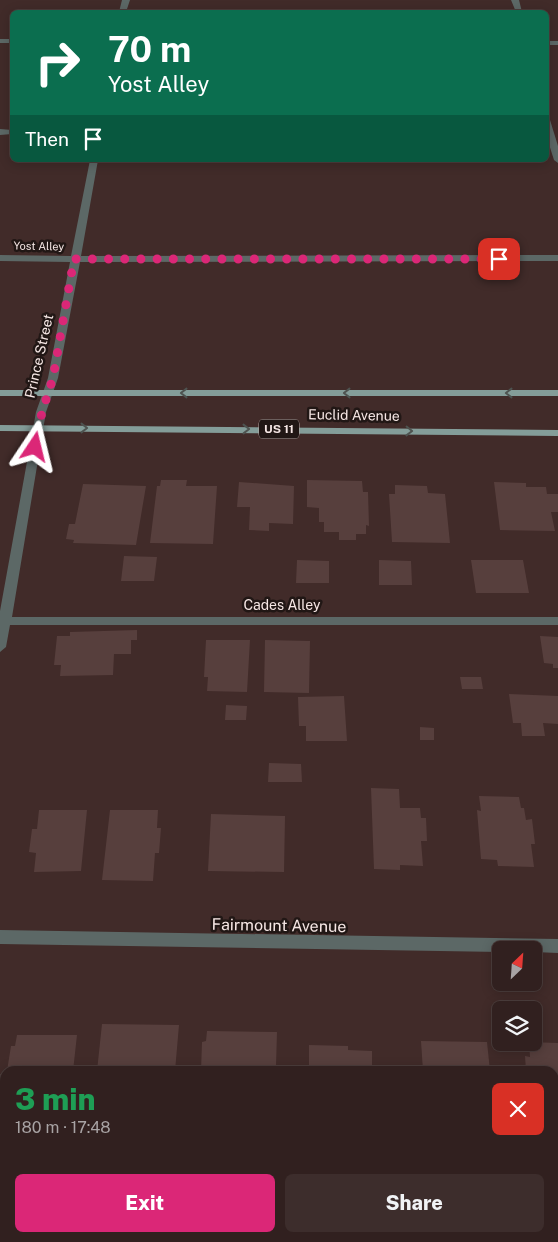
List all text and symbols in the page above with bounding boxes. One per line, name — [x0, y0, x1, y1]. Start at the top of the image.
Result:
text: 70 m — [108, 29, 191, 70]
icon: right — [25, 30, 90, 95]
text: Yost Alley — [108, 71, 209, 97]
icon: arrive — [79, 125, 107, 153]
text: Then — [25, 128, 69, 150]
pin — [478, 238, 520, 280]
street label: Yost Alley — [14, 240, 65, 252]
icon: arrive — [485, 245, 513, 273]
street label: Prince Street — [22, 312, 56, 400]
one-way arrow — [180, 388, 188, 398]
one-way arrow — [343, 388, 350, 398]
one-way arrow — [505, 388, 513, 398]
street label: Euclid Avenue — [308, 406, 400, 424]
road number: US 11 — [259, 419, 299, 438]
position arrow — [8, 420, 60, 472]
one-way arrow — [80, 423, 88, 433]
one-way arrow — [242, 424, 250, 434]
one-way arrow — [405, 426, 413, 436]
street label: Cades Alley — [243, 597, 321, 613]
street label: Fairmount Avenue — [211, 915, 347, 936]
north arrow — [492, 941, 542, 991]
map controls — [492, 941, 542, 1051]
button: layers — [492, 1001, 542, 1051]
text: 3 min — [15, 1081, 96, 1117]
button: close — [492, 1083, 544, 1135]
text: 180 m · 17:48 — [15, 1118, 111, 1137]
button: Exit — [15, 1174, 275, 1232]
button: Share — [285, 1174, 544, 1232]

